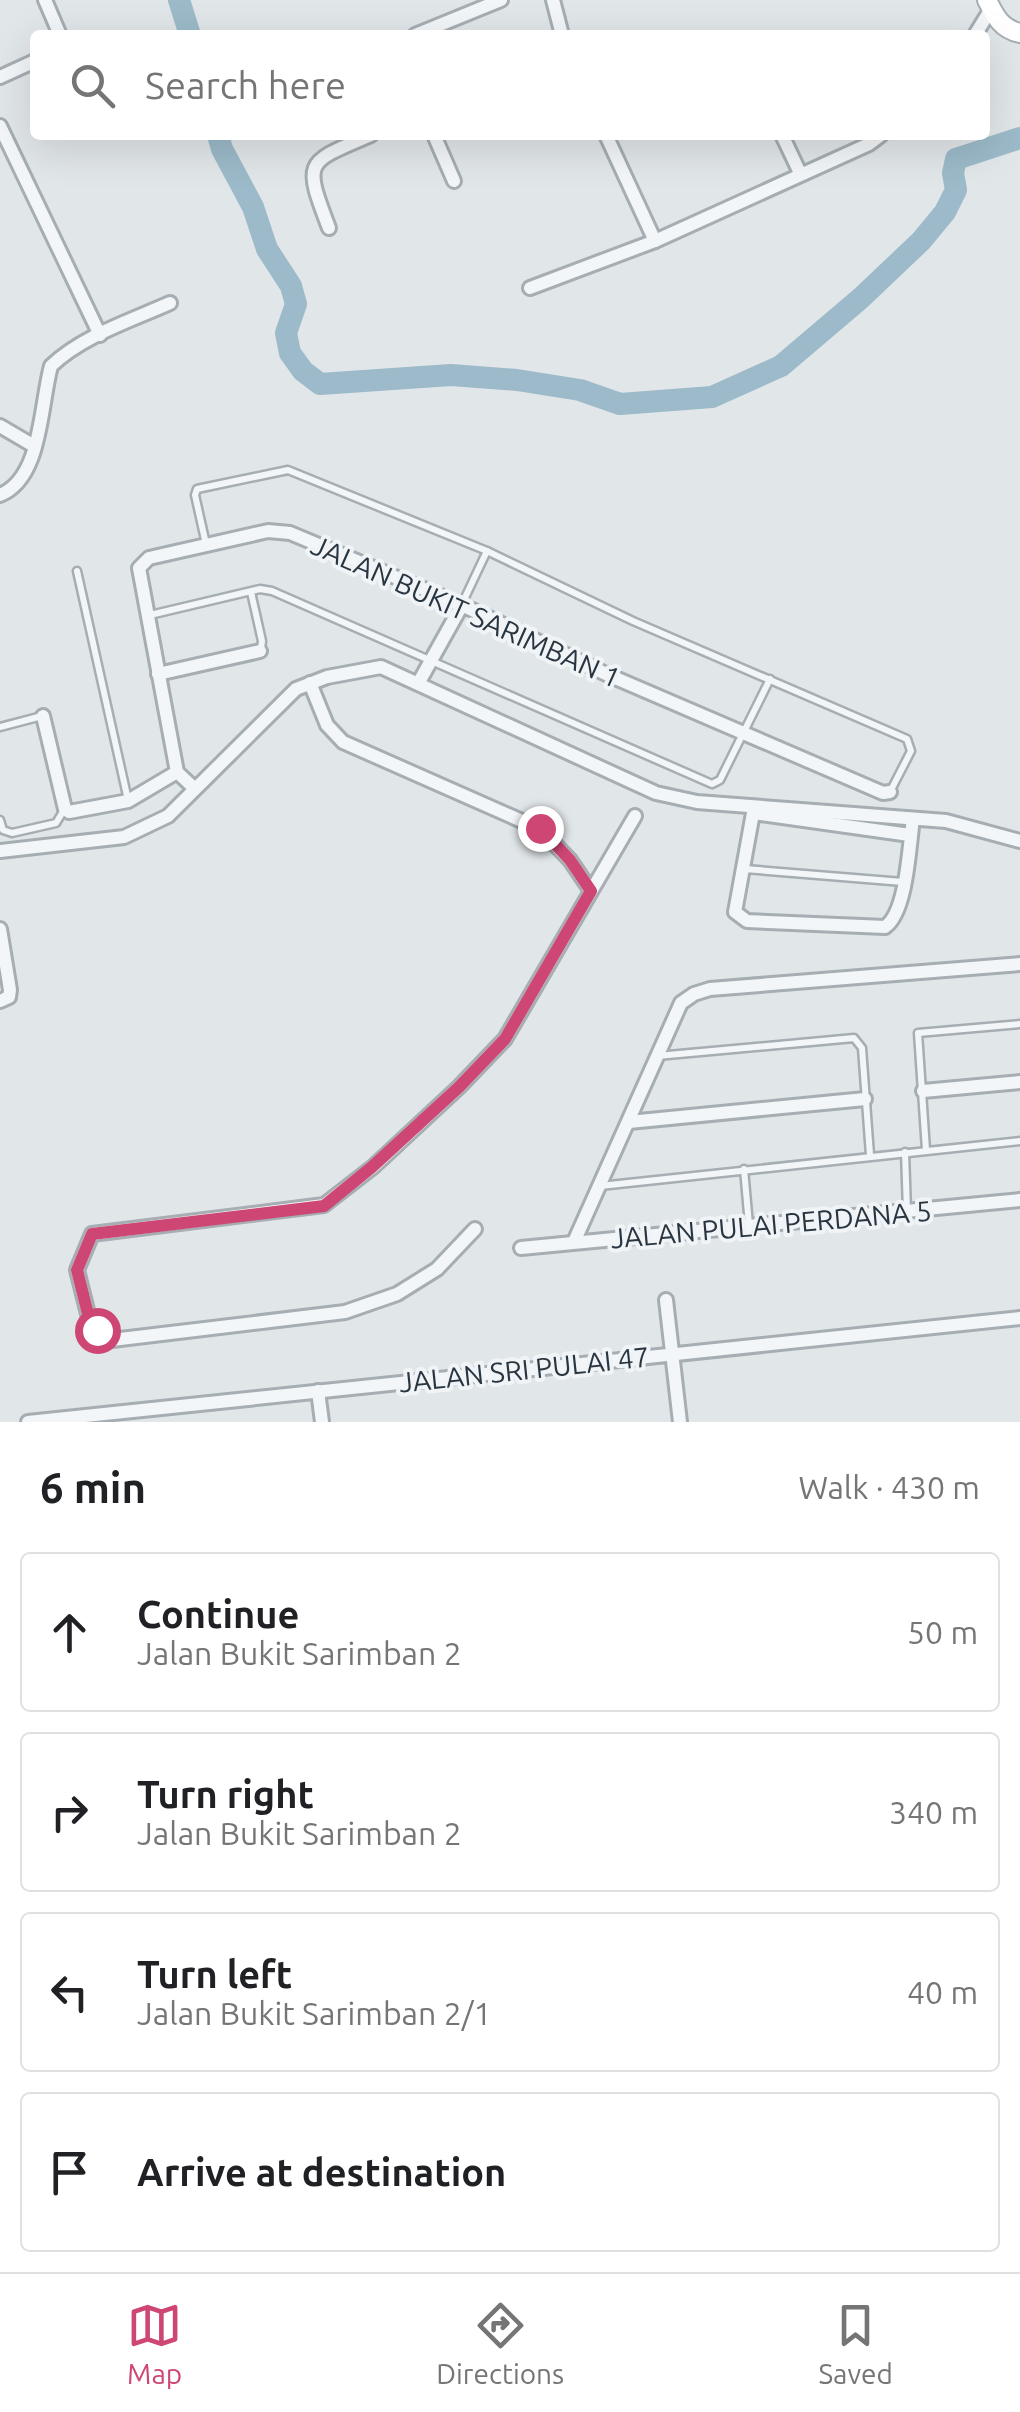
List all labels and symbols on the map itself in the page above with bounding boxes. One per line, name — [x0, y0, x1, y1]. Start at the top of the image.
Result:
street label: JALAN BUKIT SARIMBAN 1 — [307, 529, 625, 693]
route end — [518, 806, 564, 852]
street label: JALAN PULAI PERDANA 5 — [609, 1195, 933, 1253]
route start — [75, 1308, 121, 1354]
street label: JALAN SRI PULAI 47 — [397, 1340, 651, 1398]

